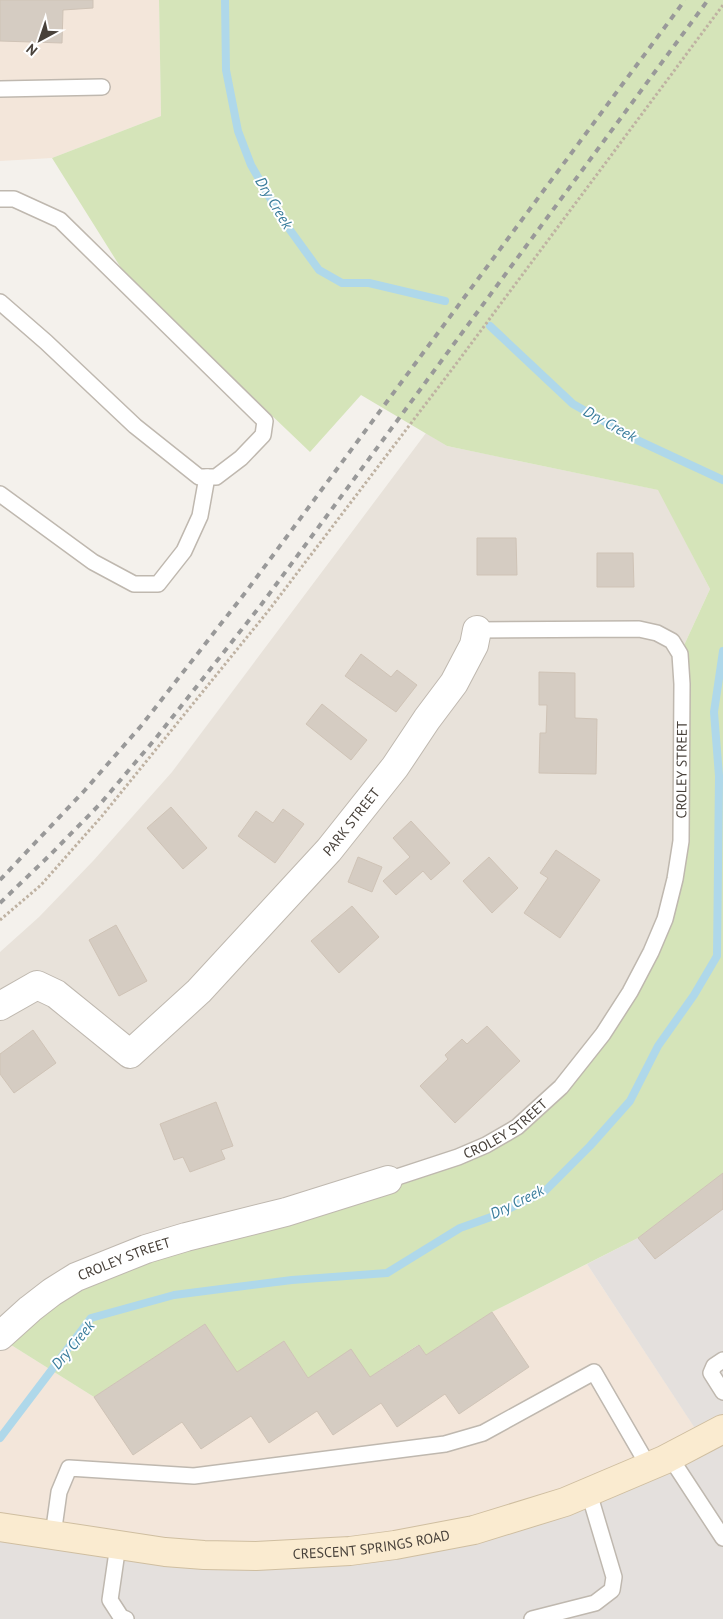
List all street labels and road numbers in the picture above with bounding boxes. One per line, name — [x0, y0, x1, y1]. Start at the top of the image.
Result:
street label: CROLEY STREET — [672, 721, 691, 819]
street label: PARK STREET — [319, 784, 384, 860]
street label: CROLEY STREET — [460, 1095, 551, 1163]
street label: CROLEY STREET — [75, 1233, 173, 1284]
street label: CRESCENT SPRINGS ROAD — [292, 1526, 451, 1563]

